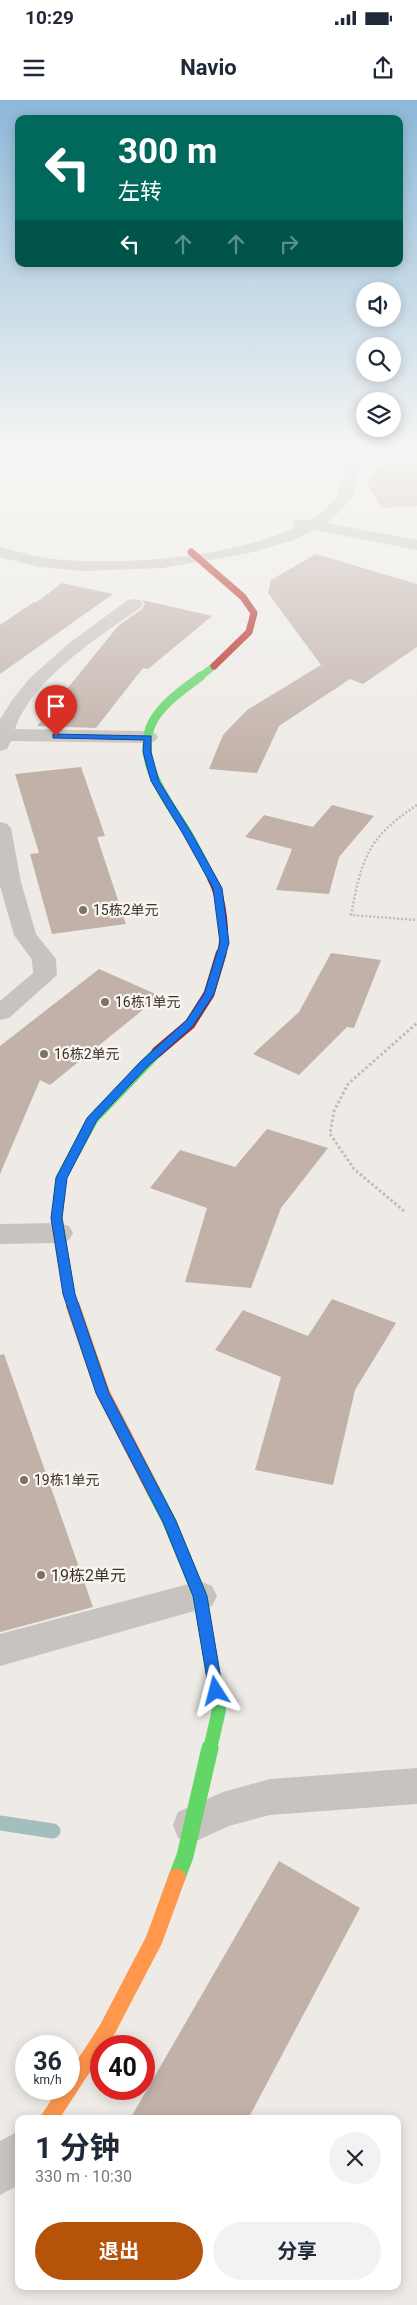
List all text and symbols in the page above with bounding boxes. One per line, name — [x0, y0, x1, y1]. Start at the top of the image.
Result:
text: 10:29 — [25, 6, 74, 29]
icon: menu — [20, 54, 48, 82]
icon: share — [369, 54, 397, 82]
text: Navio — [180, 55, 237, 80]
text: 300 m — [118, 131, 217, 172]
icon: left — [35, 135, 100, 200]
text: 左转 — [118, 179, 162, 204]
icon: left — [116, 230, 144, 258]
icon: ahead — [169, 230, 197, 258]
icon: ahead — [222, 230, 250, 258]
icon: right — [275, 230, 303, 258]
map controls — [356, 282, 401, 437]
button: sound — [356, 282, 401, 327]
button: search — [356, 337, 401, 382]
button: layers — [356, 392, 401, 437]
pin — [35, 685, 77, 736]
icon: arrive — [42, 692, 70, 720]
place label: 15栋2单元 — [93, 902, 159, 918]
marker: 15栋2单元 — [77, 904, 89, 916]
place label: 16栋1单元 — [115, 994, 181, 1010]
marker: 16栋1单元 — [99, 996, 111, 1008]
place label: 16栋2单元 — [54, 1046, 120, 1062]
marker: 16栋2单元 — [38, 1048, 50, 1060]
place label: 19栋1单元 — [34, 1472, 100, 1488]
marker: 19栋1单元 — [18, 1474, 30, 1486]
place label: 19栋2单元 — [51, 1566, 126, 1585]
marker: 19栋2单元 — [35, 1569, 47, 1581]
position arrow — [189, 1664, 241, 1716]
speed limit sign: 40 — [90, 2035, 155, 2100]
text: 36 — [33, 2047, 62, 2076]
text: km/h — [33, 2073, 62, 2087]
text: 1 分钟 — [35, 2130, 120, 2165]
button: close — [329, 2132, 381, 2184]
text: 330 m · 10:30 — [35, 2167, 132, 2186]
button: 退出 — [35, 2222, 203, 2280]
button: 分享 — [213, 2222, 381, 2280]

